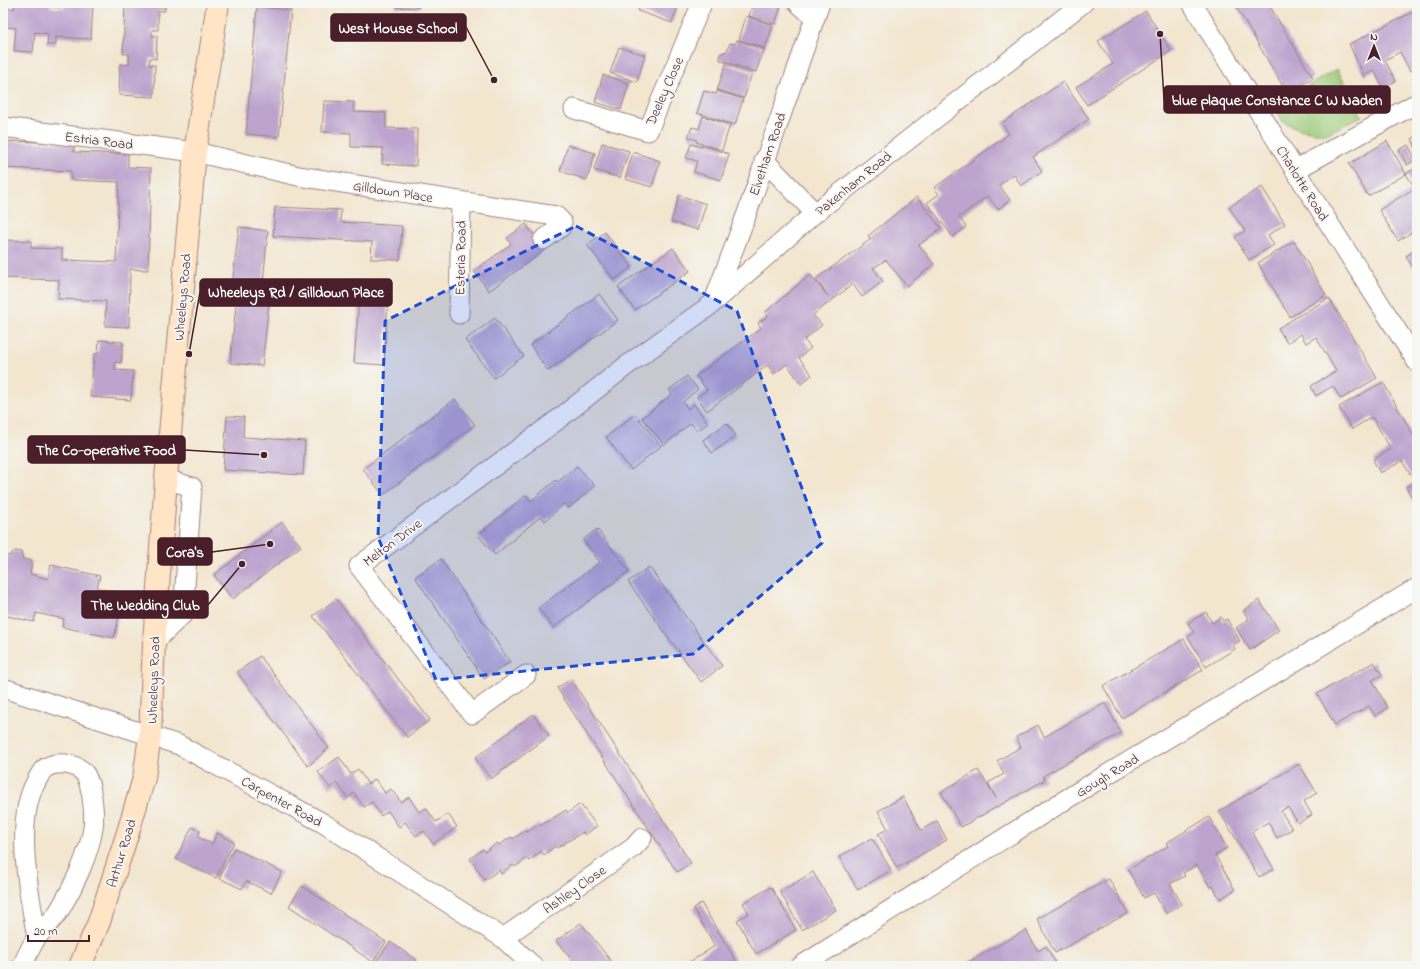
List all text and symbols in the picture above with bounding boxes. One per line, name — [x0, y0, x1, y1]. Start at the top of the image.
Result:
callout: West House School — [331, 14, 466, 41]
text: West House School — [338, 18, 458, 40]
north arrow — [1354, 26, 1394, 66]
text: N — [1370, 29, 1378, 45]
street label: Deeley Close — [640, 53, 691, 131]
callout: blue plaque: Constance C W Naden — [1164, 86, 1390, 113]
text: blue plaque: Constance C W Naden — [1172, 90, 1383, 112]
street label: Elvetham Road — [744, 110, 792, 199]
street label: Estria Road — [63, 127, 134, 156]
street label: Charlotte Road — [1270, 142, 1333, 226]
street label: Pakenham Road — [811, 147, 897, 222]
street label: Gilldown Place — [351, 176, 435, 209]
street label: Esteria Road — [450, 220, 473, 296]
street label: Wheeleys Road — [169, 252, 199, 342]
callout: Wheeleys Rd / Gilldown Place — [200, 279, 392, 306]
text: Wheeleys Rd / Gilldown Place — [208, 282, 385, 306]
callout: The Co-operative Food — [28, 436, 185, 463]
text: The Co-operative Food — [36, 440, 177, 462]
street label: Melton Drive — [359, 514, 427, 572]
callout: Cora's — [158, 538, 212, 565]
text: Cora's — [166, 542, 204, 564]
callout: The Wedding Club — [82, 591, 208, 618]
text: The Wedding Club — [90, 595, 200, 619]
street label: Wheeleys Road — [142, 636, 168, 724]
street label: Gough Road — [1072, 749, 1144, 804]
street label: Carpenter Road — [237, 771, 326, 833]
street label: Arthur Road — [102, 816, 143, 890]
street label: Ashley Close — [539, 860, 612, 921]
scale bar — [28, 917, 89, 943]
text: 20 m — [34, 923, 57, 941]

